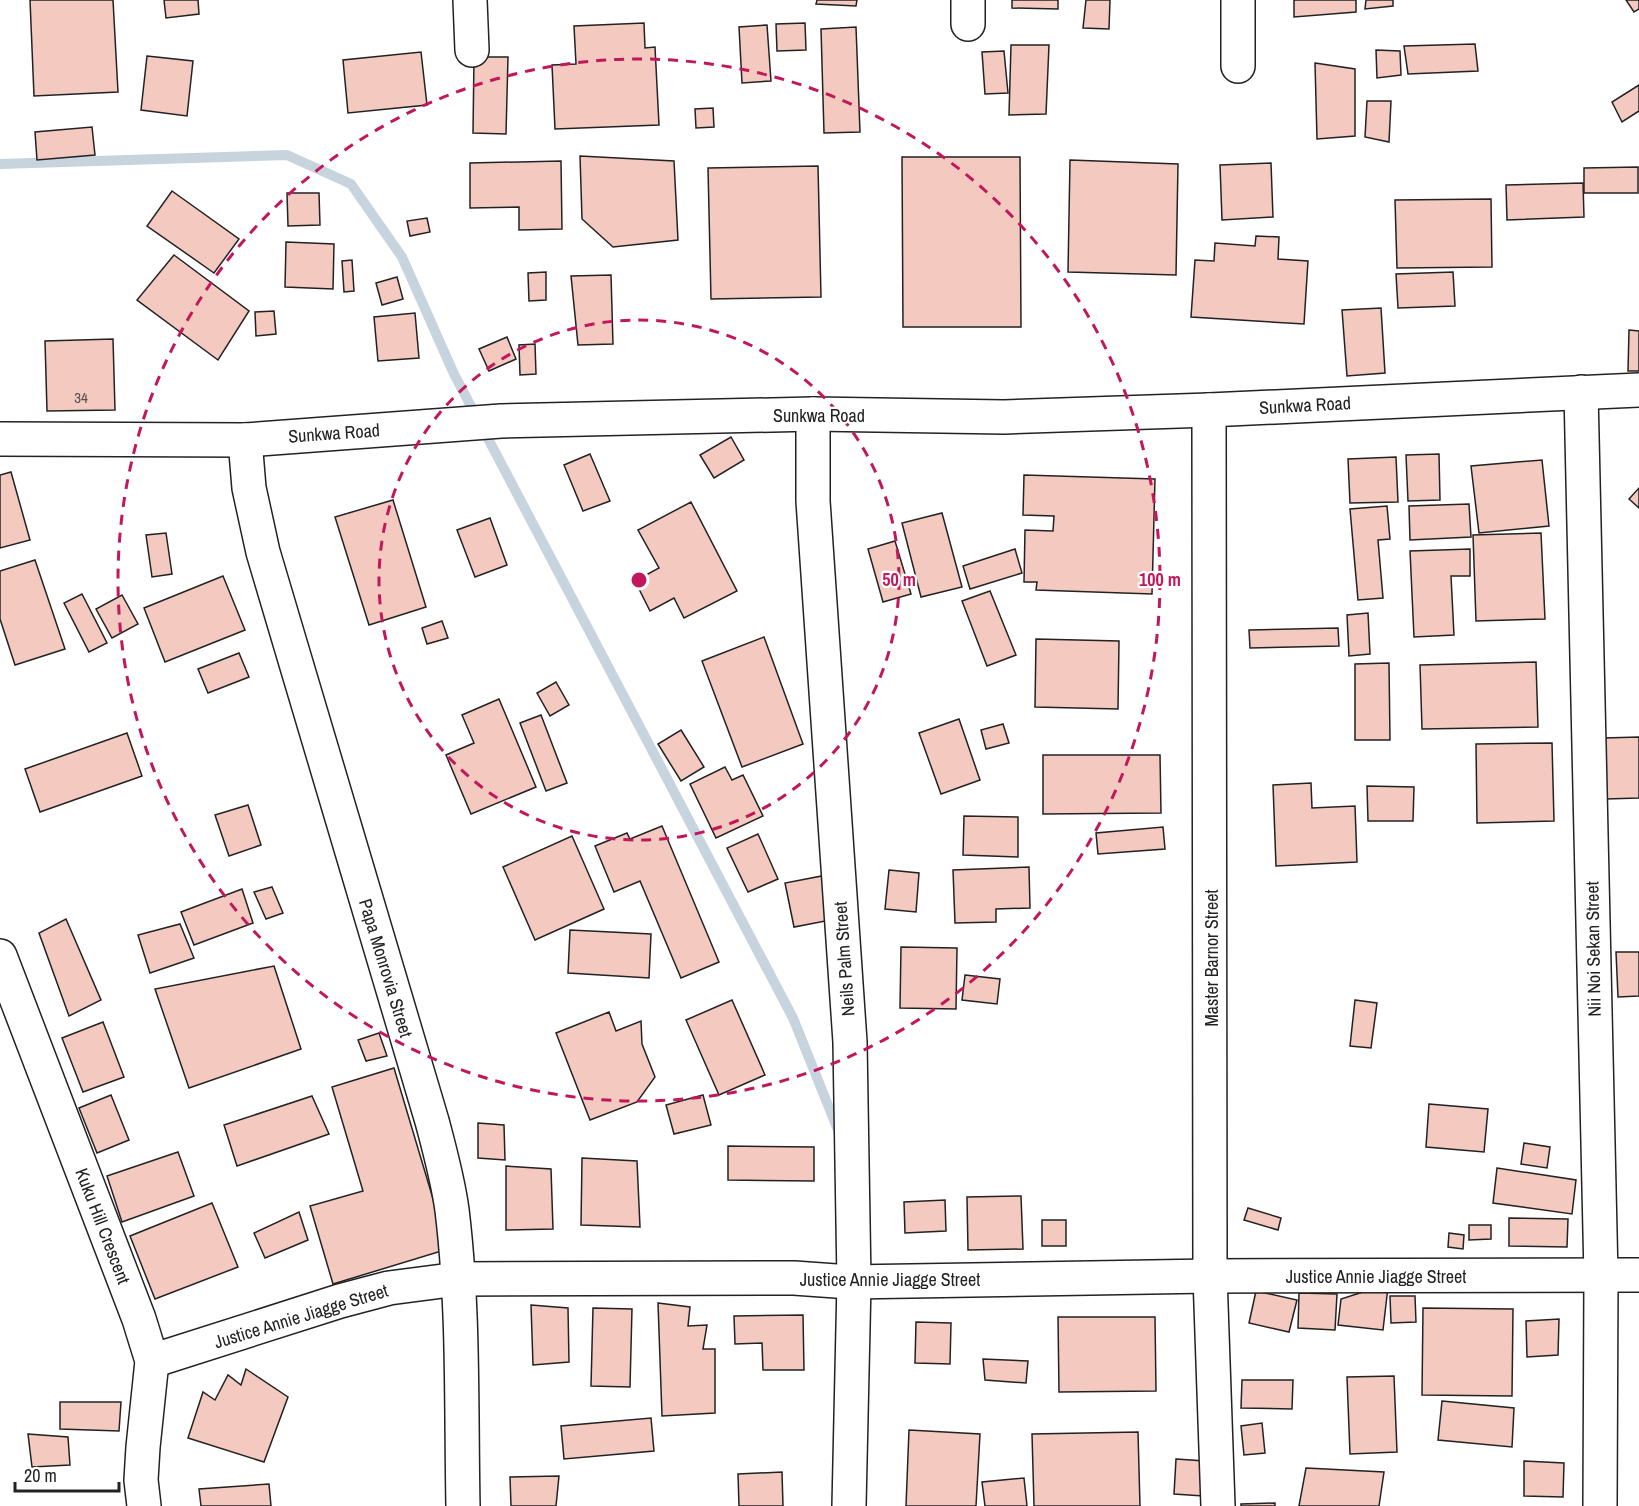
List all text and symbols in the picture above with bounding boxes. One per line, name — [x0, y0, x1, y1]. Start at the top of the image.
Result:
house number: 34 — [74, 387, 88, 408]
street label: Sunkwa Road — [1258, 390, 1352, 420]
street label: Sunkwa Road — [773, 403, 865, 428]
street label: Sunkwa Road — [287, 417, 381, 449]
text: 50 m — [882, 567, 916, 592]
text: 100 m — [1139, 567, 1181, 592]
centre of rings — [629, 570, 649, 590]
street label: Nii Noi Sekan Street — [1579, 881, 1607, 1017]
street label: Master Barnor Street — [1199, 890, 1224, 1027]
street label: Papa Monrovia Street — [353, 896, 419, 1040]
street label: Neils Palm Street — [828, 901, 860, 1017]
street label: Kuku Hill Crescent — [69, 1164, 137, 1288]
street label: Justice Annie Jiagge Street — [1286, 1264, 1466, 1289]
street label: Justice Annie Jiagge Street — [800, 1267, 980, 1292]
street label: Justice Annie Jiagge Street — [211, 1278, 391, 1354]
scale bar — [15, 1455, 118, 1493]
text: 20 m — [24, 1463, 57, 1488]

